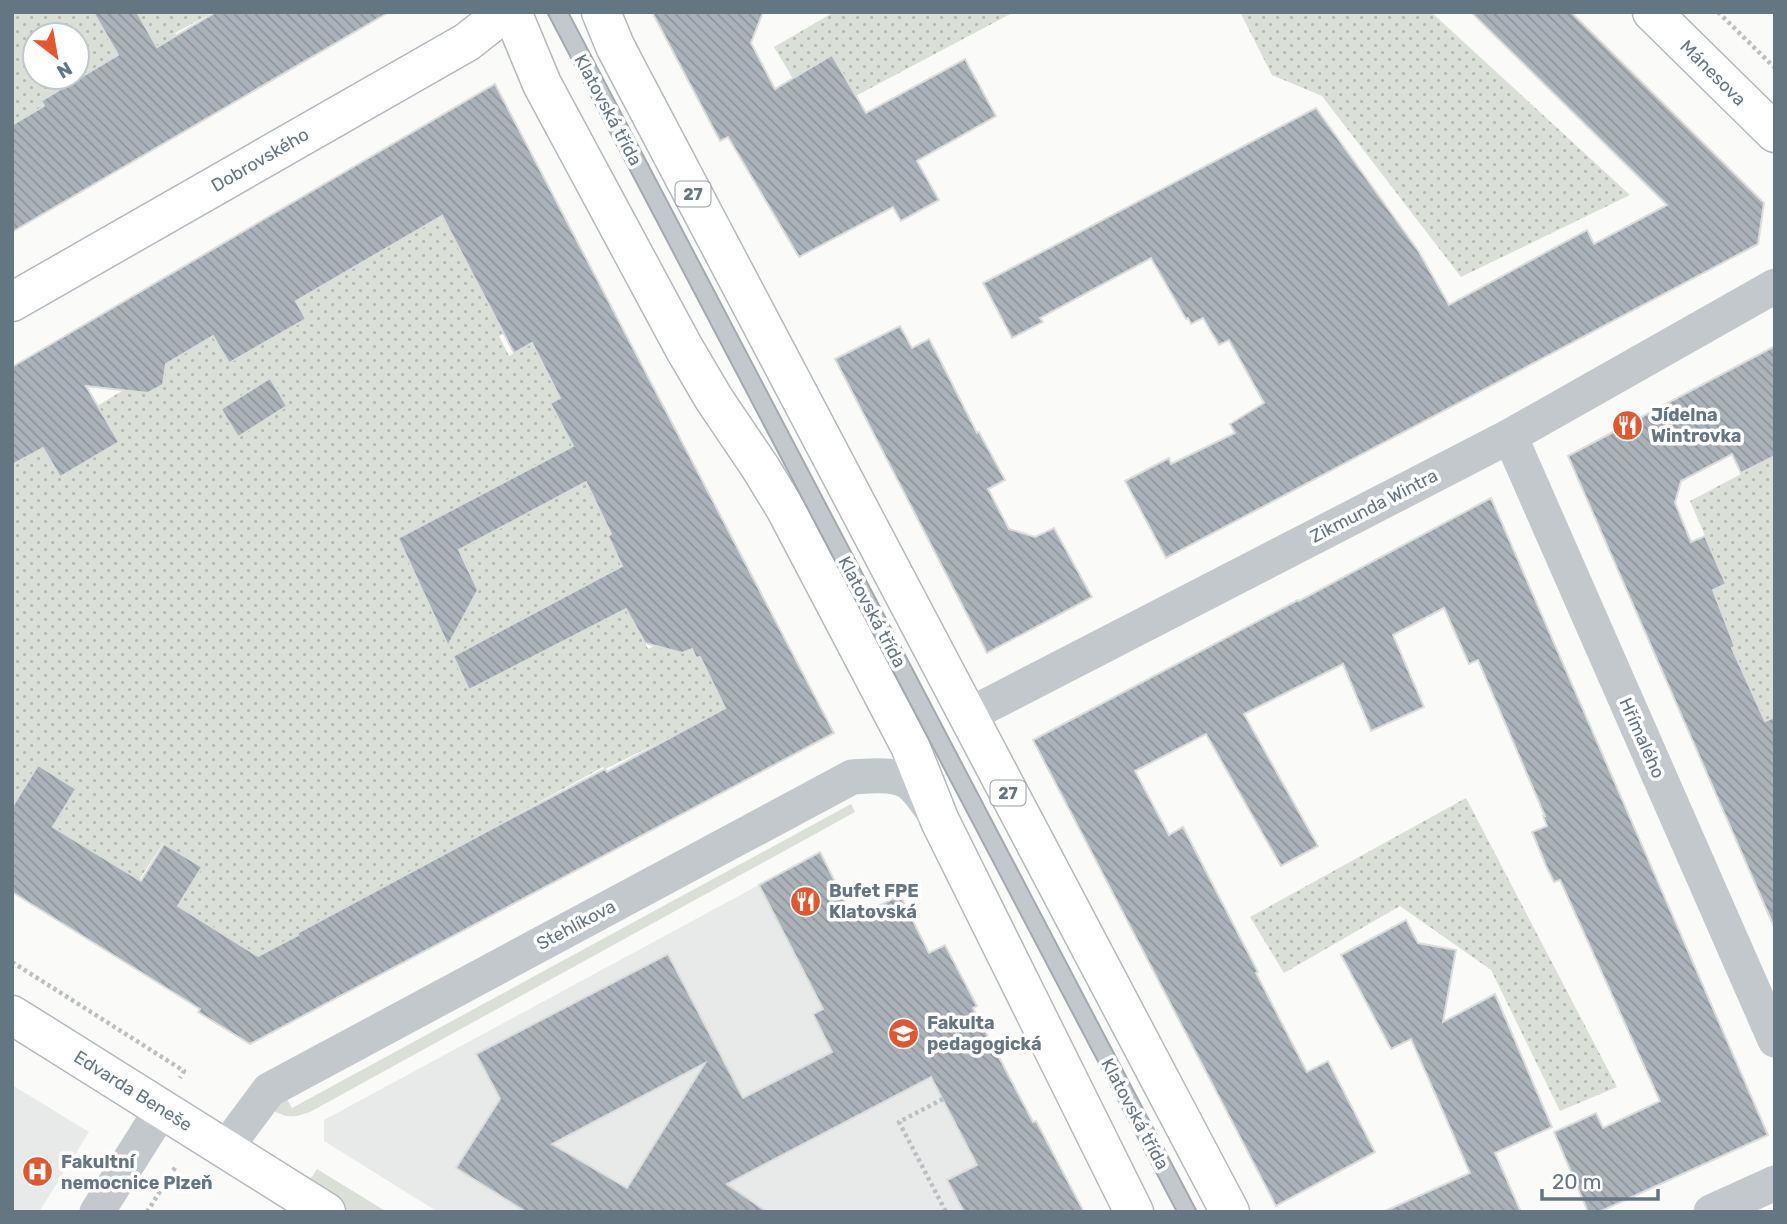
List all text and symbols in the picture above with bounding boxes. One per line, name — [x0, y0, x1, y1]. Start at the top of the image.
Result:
north arrow — [21, 21, 91, 91]
street label: Mánesova — [1676, 36, 1750, 110]
street label: Klatovská třída — [569, 51, 647, 169]
text: N — [53, 57, 76, 84]
street label: Dobrovského — [207, 123, 313, 197]
road number: 27 — [676, 182, 710, 206]
place label: Jídelna Wintrovka — [1651, 404, 1741, 447]
restaurant icon: Jídelna Wintrovka — [1611, 408, 1645, 442]
street label: Zikmunda Wintra — [1307, 464, 1441, 548]
street label: Klatovská třída — [833, 553, 911, 671]
street label: Hřímalého — [1615, 694, 1669, 782]
road number: 27 — [990, 780, 1026, 806]
place label: Bufet FPE Klatovská — [829, 880, 919, 923]
restaurant icon: Bufet FPE Klatovská — [789, 884, 823, 918]
street label: Stehlíkova — [533, 895, 619, 955]
place label: Fakulta pedagogická — [927, 1012, 1042, 1055]
school or university icon: Fakulta pedagogická — [887, 1016, 921, 1050]
street label: Edvarda Beneše — [70, 1046, 196, 1136]
street label: Klatovská třída — [1096, 1055, 1174, 1173]
place label: Fakultní nemocnice Plzeň — [61, 1151, 213, 1194]
hospital icon: Fakultní nemocnice Plzeň — [21, 1155, 55, 1189]
scale bar — [1542, 1158, 1658, 1202]
text: 20 m — [1552, 1169, 1601, 1194]

